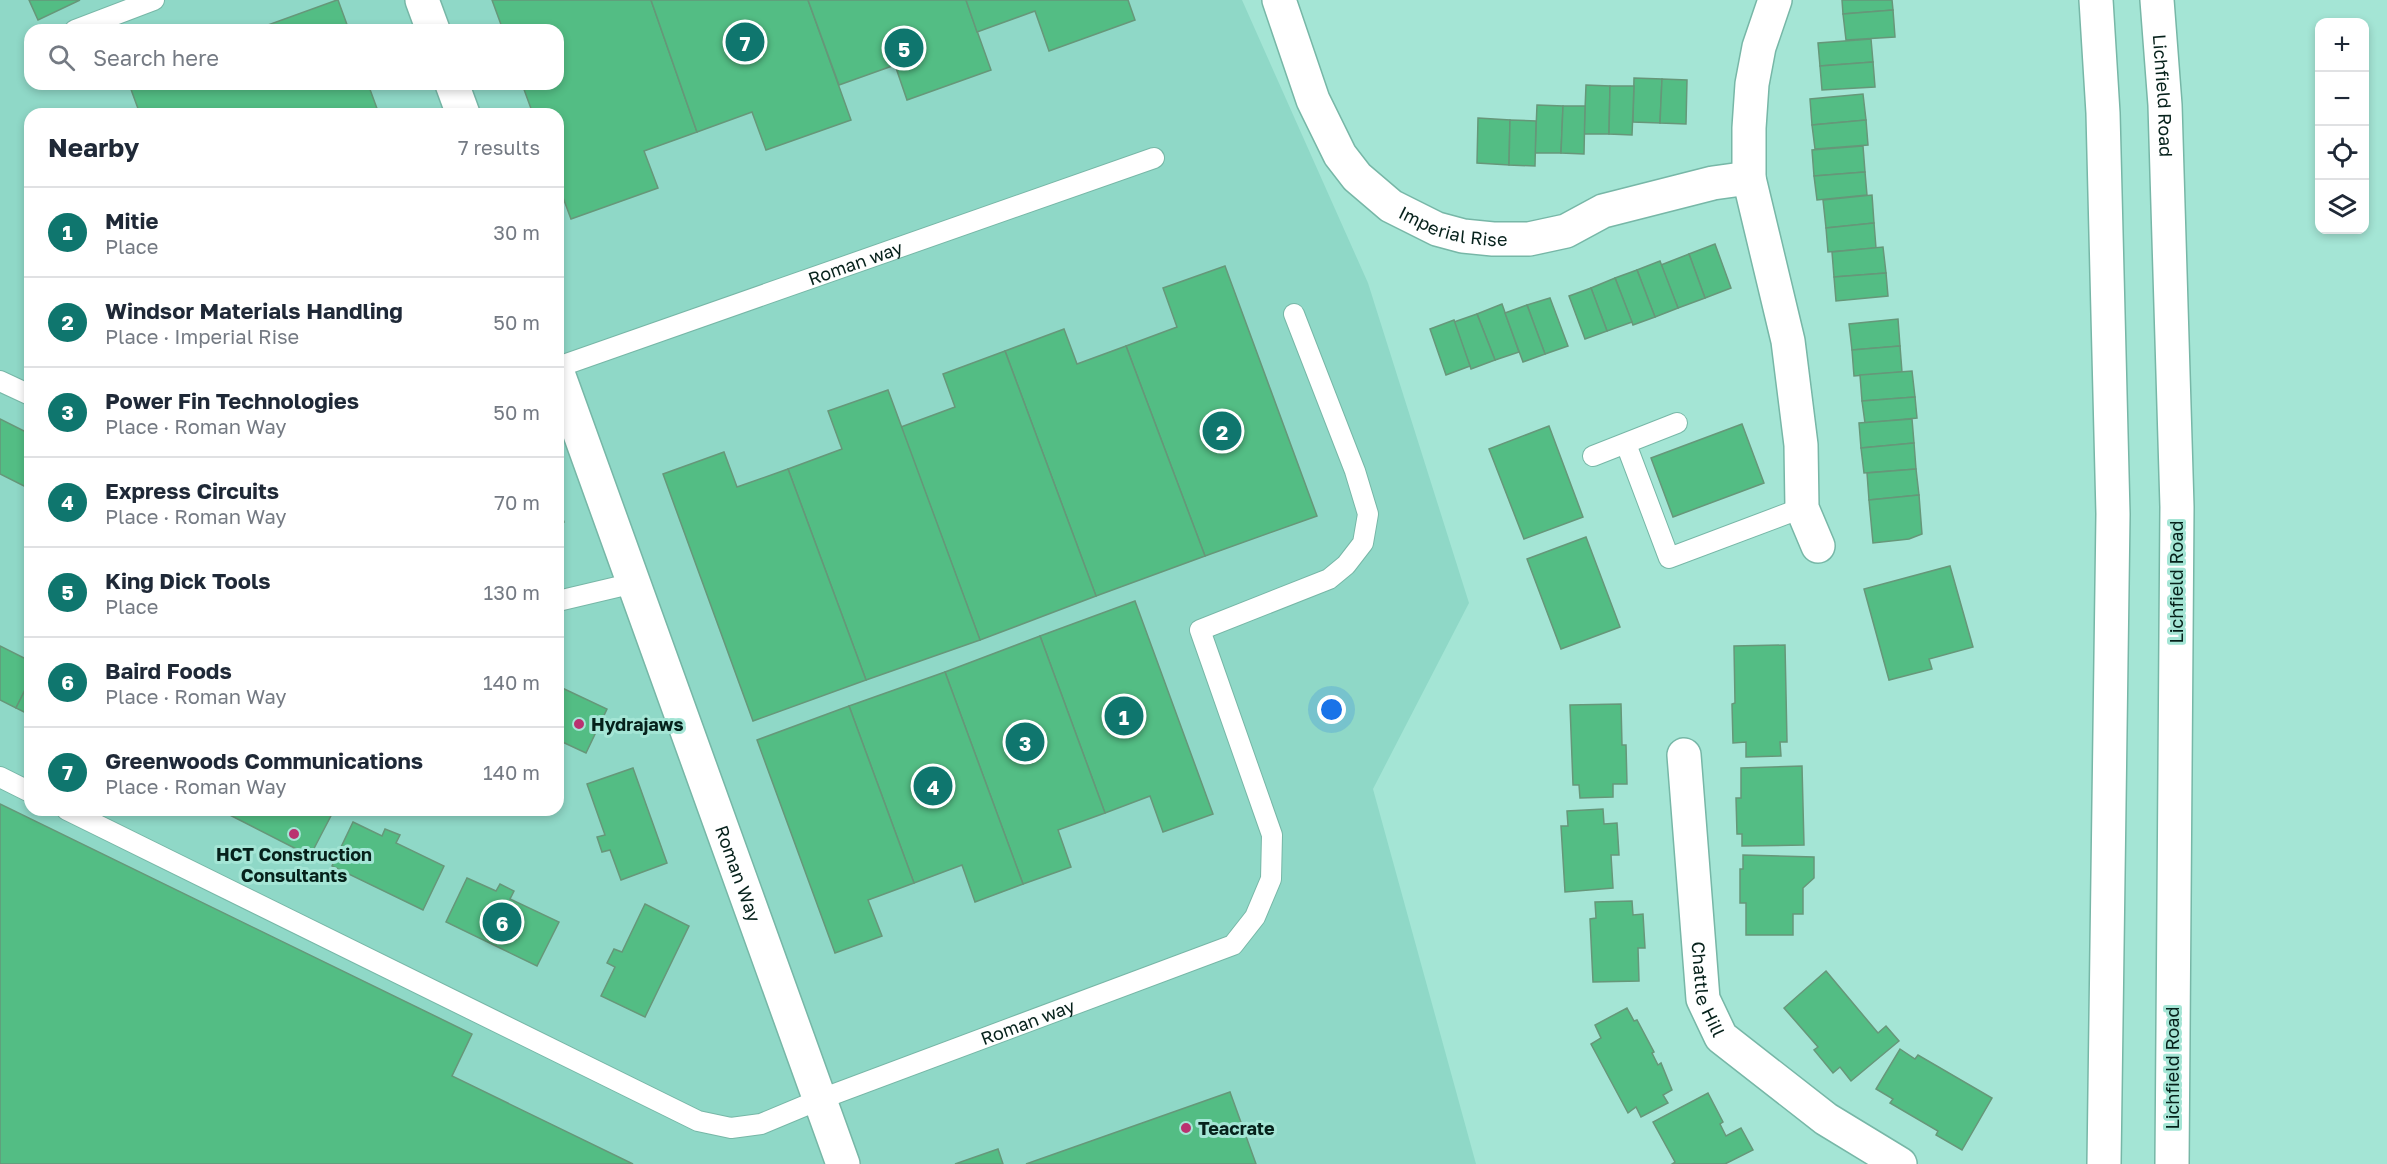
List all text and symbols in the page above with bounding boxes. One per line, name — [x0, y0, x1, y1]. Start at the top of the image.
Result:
map controls — [2315, 18, 2369, 234]
button: + — [2315, 18, 2369, 72]
pin: 7 — [726, 20, 764, 64]
search box — [24, 24, 564, 90]
pin: 5 — [884, 26, 924, 70]
street label: Lichfield Road — [2149, 33, 2178, 158]
icon: search — [45, 41, 78, 74]
text: Search here — [93, 44, 219, 71]
button: − — [2315, 72, 2369, 126]
button: locate — [2315, 126, 2369, 180]
text: Nearby — [48, 132, 139, 163]
text: 7 results — [458, 135, 540, 159]
button: layers — [2315, 180, 2369, 234]
street label: Imperial Rise — [1395, 201, 1507, 250]
text: Mitie — [105, 207, 158, 234]
text: 1 — [62, 220, 73, 244]
text: 30 m — [493, 220, 540, 244]
text: Place — [105, 234, 158, 258]
street label: Roman way — [805, 236, 905, 289]
text: Windsor Materials Handling — [105, 297, 403, 324]
text: 2 — [61, 310, 74, 334]
text: 50 m — [493, 310, 540, 334]
text: Place · Imperial Rise — [105, 324, 299, 348]
text: Power Fin Technologies — [105, 387, 359, 414]
text: 3 — [61, 400, 74, 424]
text: 50 m — [493, 400, 540, 424]
pin: 2 — [1202, 408, 1242, 454]
text: Place · Roman Way — [105, 414, 287, 438]
text: Express Circuits — [105, 477, 279, 504]
text: 4 — [61, 490, 74, 514]
text: 70 m — [494, 490, 540, 514]
text: Place · Roman Way — [105, 504, 287, 528]
street label: Lichfield Road — [2165, 520, 2187, 644]
text: King Dick Tools — [105, 567, 271, 594]
text: 5 — [61, 580, 74, 604]
text: 130 m — [484, 580, 540, 604]
text: Place — [105, 594, 158, 618]
text: Baird Foods — [105, 657, 232, 684]
text: 6 — [61, 670, 74, 694]
text: 140 m — [483, 670, 540, 694]
text: Place · Roman Way — [105, 684, 287, 708]
pin: 1 — [1104, 694, 1144, 738]
your location — [1317, 695, 1346, 724]
place label: Hydrajaws — [591, 713, 684, 735]
marker: Hydrajaws — [572, 717, 586, 731]
pin: 3 — [1006, 720, 1044, 764]
text: Greenwoods Communications — [105, 747, 423, 774]
text: 7 — [62, 760, 73, 784]
text: 140 m — [483, 760, 540, 784]
pin: 4 — [914, 764, 952, 808]
text: Place · Roman Way — [105, 774, 287, 798]
street label: Roman Way — [711, 822, 766, 925]
marker: HCT Construction Consultants — [287, 827, 301, 841]
place label: HCT Construction Consultants — [216, 843, 372, 886]
pin: 6 — [482, 900, 522, 944]
street label: Chattle Hill — [1688, 941, 1730, 1040]
street label: Roman way — [977, 994, 1078, 1049]
street label: Lichfield Road — [2161, 1006, 2183, 1130]
place label: Teacrate — [1198, 1117, 1275, 1139]
marker: Teacrate — [1179, 1121, 1193, 1135]

